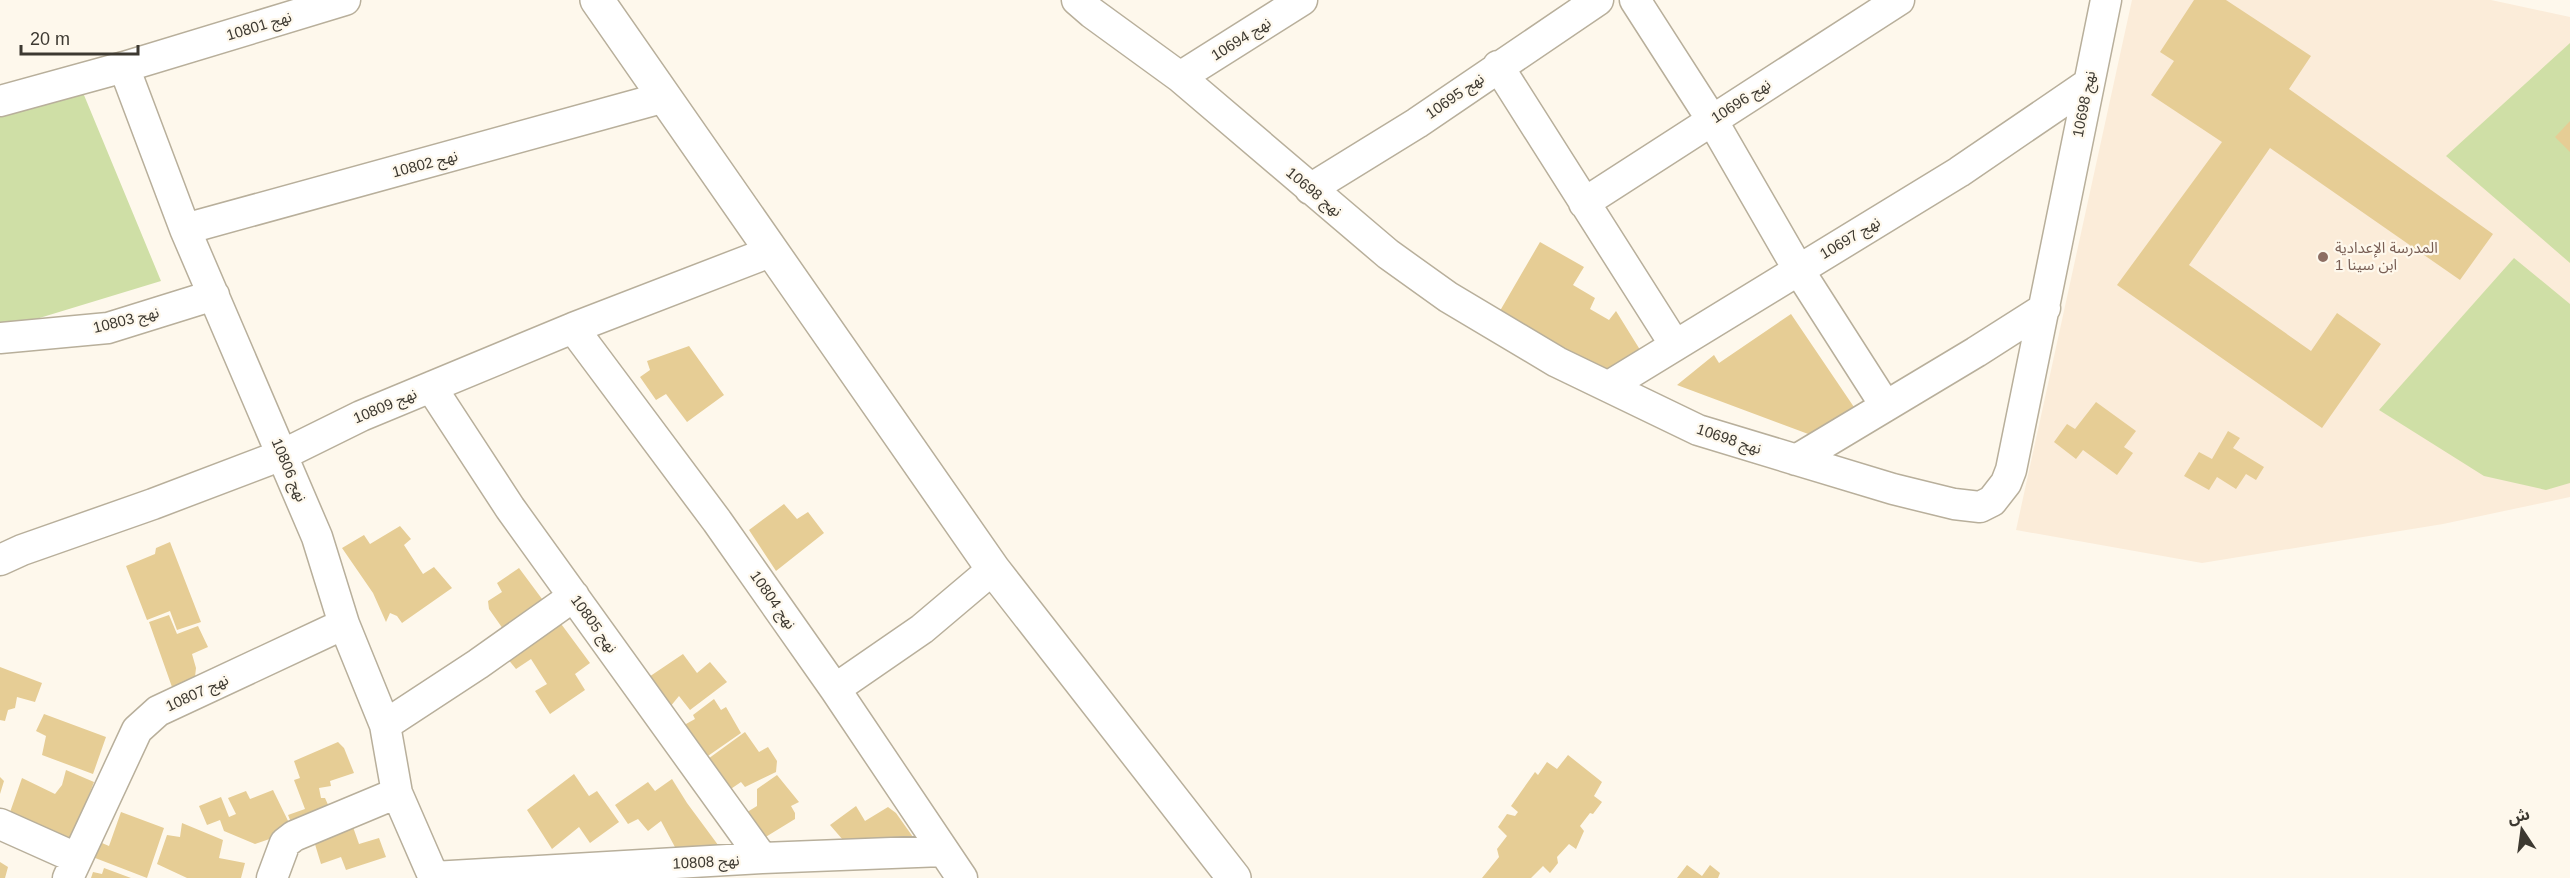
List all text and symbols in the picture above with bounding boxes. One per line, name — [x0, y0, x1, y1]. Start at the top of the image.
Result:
street label: نهج 10801 — [224, 8, 295, 47]
street label: نهج 10694 — [1208, 14, 1276, 67]
scale bar — [21, 18, 138, 56]
text: 20 m — [30, 29, 70, 49]
street label: نهج 10695 — [1422, 69, 1489, 125]
street label: نهج 10698 — [2069, 69, 2102, 139]
street label: نهج 10696 — [1708, 75, 1776, 129]
street label: نهج 10802 — [390, 147, 461, 184]
street label: نهج 10698 — [1281, 163, 1346, 223]
street label: نهج 10697 — [1817, 213, 1885, 266]
place label: المدرسة الإعدادية ابن سينا 1 — [2335, 239, 2438, 274]
marker: المدرسة الإعدادية ابن سينا 1 — [2316, 250, 2330, 264]
street label: نهج 10803 — [91, 303, 162, 340]
street label: نهج 10809 — [351, 385, 421, 430]
street label: نهج 10698 — [1693, 420, 1764, 461]
street label: نهج 10806 — [265, 436, 310, 506]
street label: نهج 10804 — [744, 567, 800, 634]
street label: نهج 10805 — [565, 592, 621, 658]
street label: نهج 10807 — [163, 671, 233, 718]
north arrow — [2492, 800, 2552, 860]
text: ش — [2506, 805, 2532, 828]
street label: نهج 10808 — [672, 851, 740, 876]

